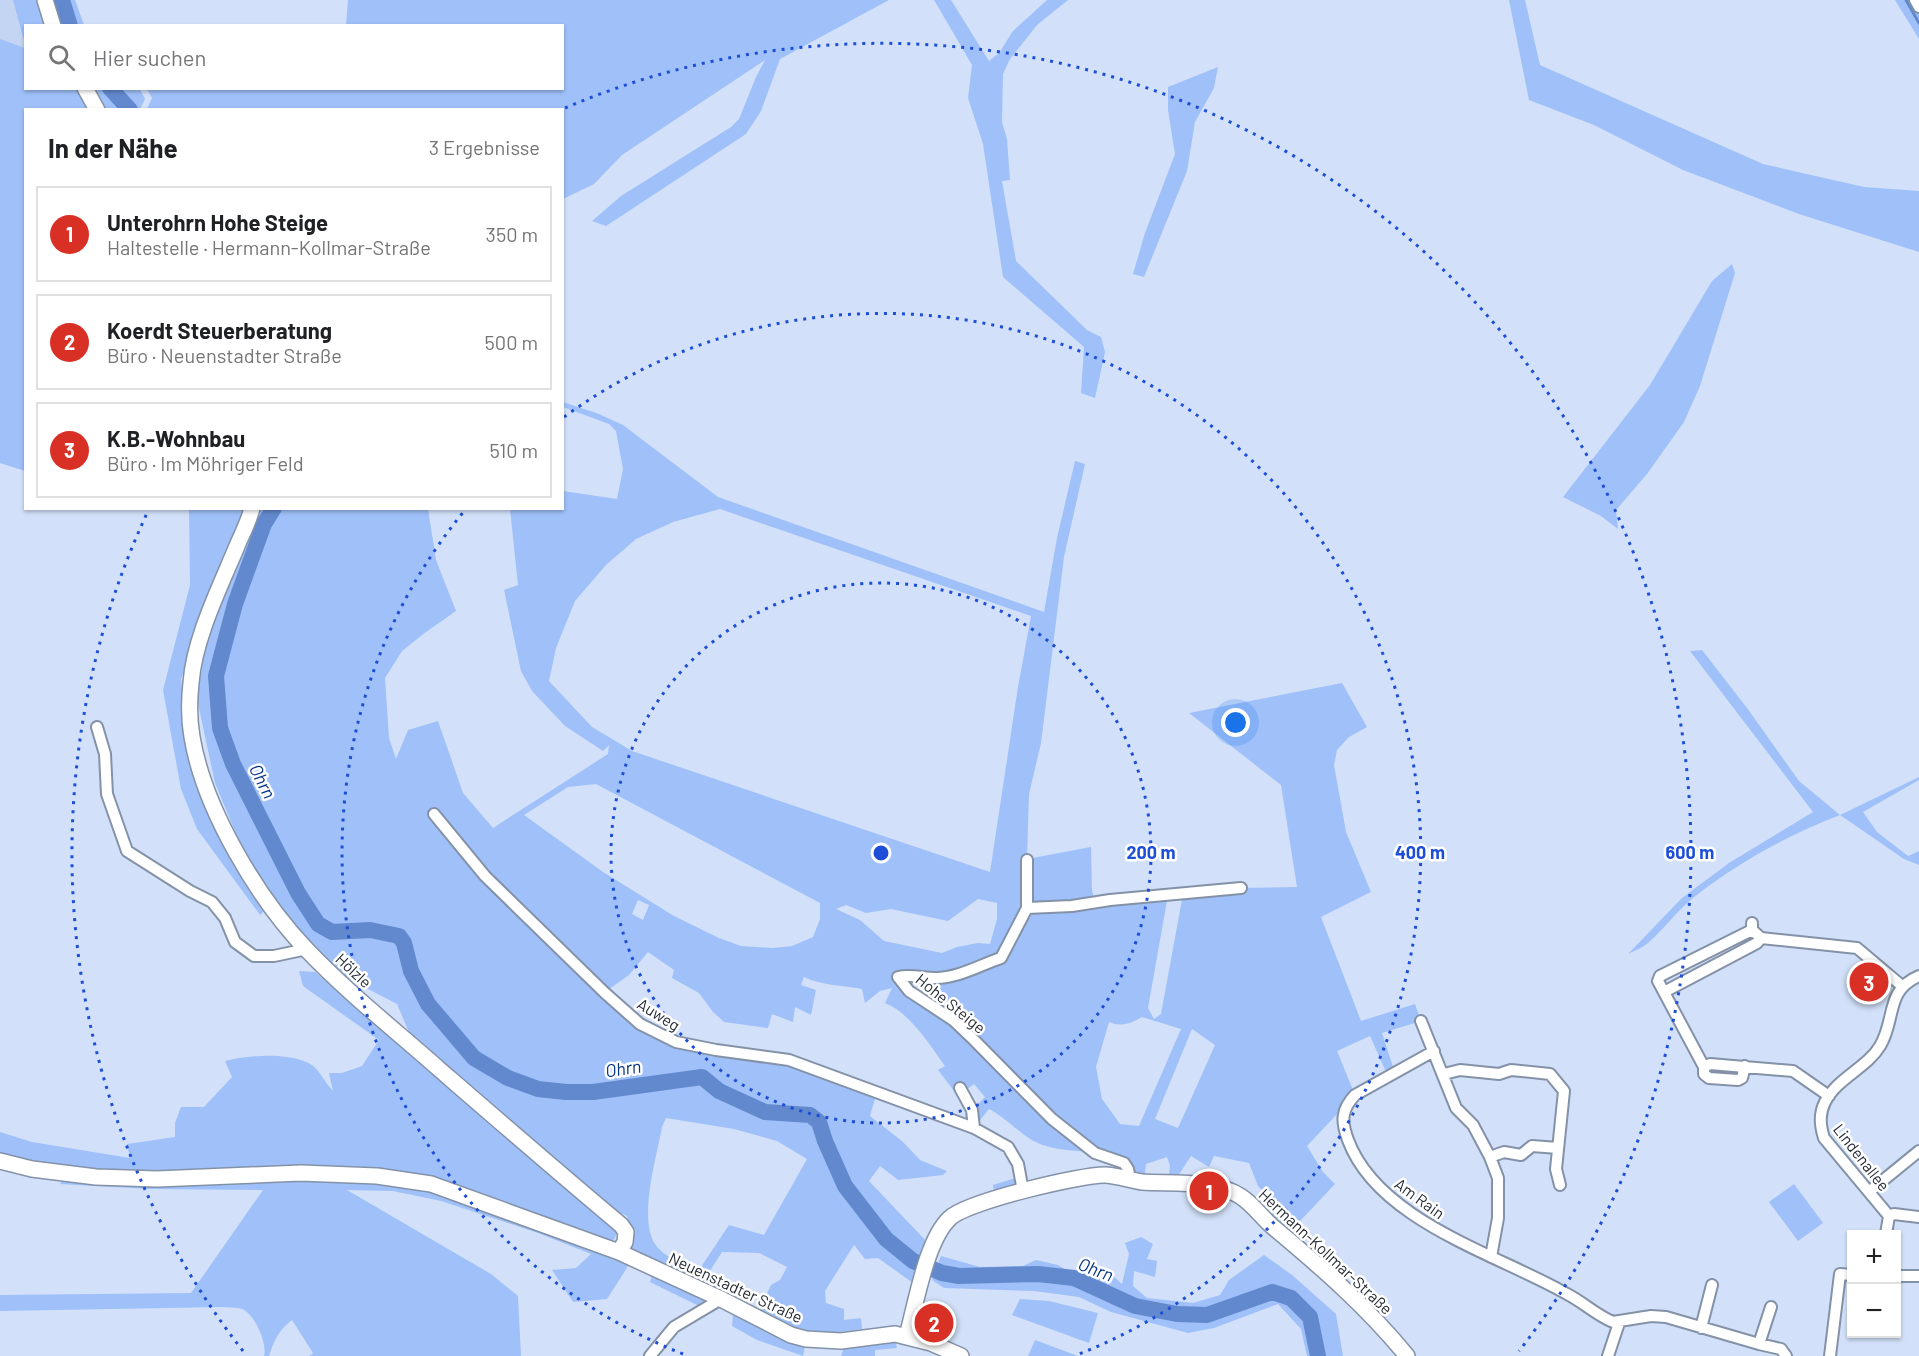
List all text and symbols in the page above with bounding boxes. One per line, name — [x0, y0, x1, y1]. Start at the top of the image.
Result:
search box — [24, 24, 564, 90]
icon: search — [45, 41, 78, 74]
text: Hier suchen — [93, 44, 206, 70]
text: In der Nähe — [48, 132, 178, 163]
text: 3 Ergebnisse — [429, 135, 540, 159]
text: Unterohrn Hohe Steige — [107, 209, 328, 235]
text: 1 — [66, 222, 73, 246]
text: 350 m — [486, 222, 538, 246]
text: Haltestelle · Hermann-Kollmar-Straße — [107, 235, 431, 259]
text: Koerdt Steuerberatung — [107, 317, 332, 343]
text: 2 — [64, 330, 75, 354]
text: 500 m — [485, 330, 538, 354]
text: Büro · Neuenstadter Straße — [107, 343, 342, 367]
text: K.B.-Wohnbau — [107, 425, 245, 451]
text: 3 — [64, 438, 75, 462]
text: 510 m — [489, 438, 538, 462]
text: Büro · Im Möhriger Feld — [107, 451, 304, 475]
your location — [1221, 708, 1250, 737]
water label: Ohrn — [245, 760, 281, 802]
text: 200 m — [1126, 841, 1176, 863]
text: 400 m — [1395, 841, 1445, 863]
text: 600 m — [1666, 841, 1714, 863]
centre of rings — [871, 843, 891, 863]
street label: Hölzle — [332, 949, 376, 991]
pin: 3 — [1850, 960, 1888, 1004]
street label: Hohe Steige — [912, 969, 990, 1037]
street label: Auweg — [634, 994, 684, 1034]
water label: Ohrn — [604, 1055, 642, 1081]
street label: Lindenallee — [1830, 1120, 1894, 1194]
pin: 1 — [1190, 1168, 1228, 1214]
street label: Am Rain — [1391, 1174, 1449, 1222]
street label: Hermann-Kollmar-Straße — [1255, 1184, 1397, 1318]
map controls — [1847, 1230, 1901, 1338]
button: + — [1847, 1230, 1901, 1284]
street label: Neuenstadter Straße — [666, 1248, 806, 1326]
water label: Ohrn — [1075, 1252, 1117, 1286]
button: − — [1847, 1284, 1901, 1338]
pin: 2 — [914, 1300, 954, 1346]

